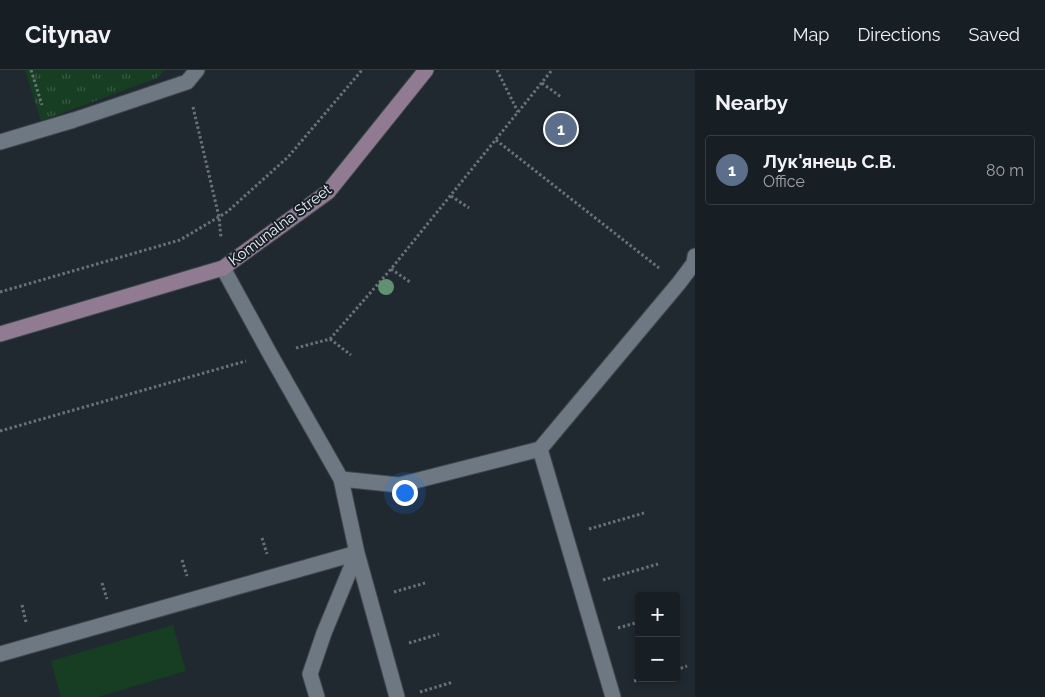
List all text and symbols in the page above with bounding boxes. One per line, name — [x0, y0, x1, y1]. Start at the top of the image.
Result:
text: Citynav — [25, 20, 111, 49]
text: Map — [793, 24, 829, 45]
text: Directions — [857, 24, 941, 45]
text: Saved — [969, 24, 1020, 45]
text: Nearby — [715, 90, 788, 115]
pin: 1 — [545, 110, 577, 148]
text: Лук'янець С.В. — [763, 150, 896, 172]
text: 1 — [728, 161, 736, 180]
text: 80 m — [986, 161, 1024, 180]
text: Office — [763, 172, 805, 191]
street label: Komunalna Street — [225, 180, 335, 270]
your location — [392, 480, 418, 506]
map controls — [635, 592, 680, 682]
button: + — [635, 592, 680, 637]
button: − — [635, 637, 680, 682]

